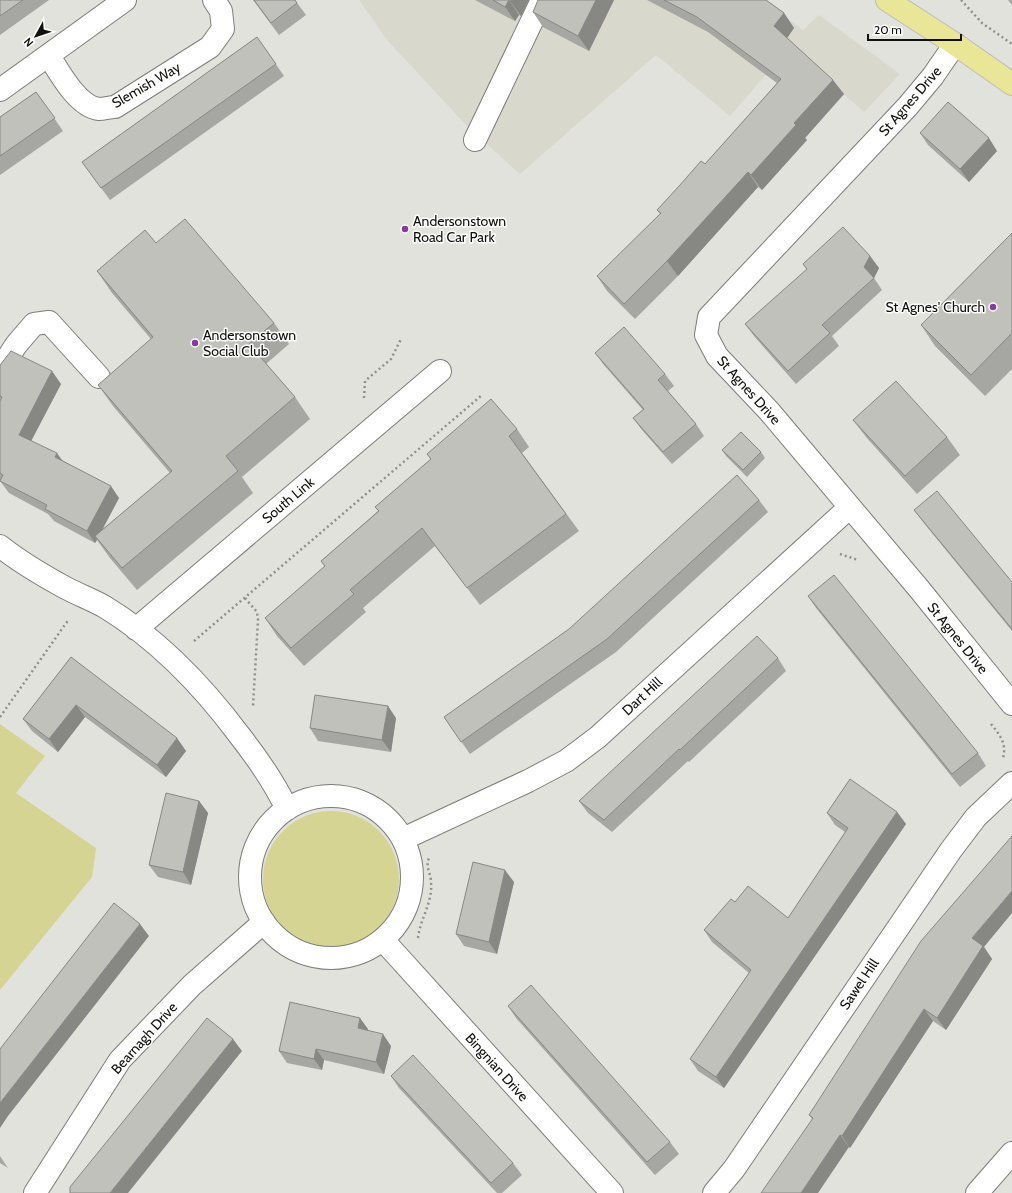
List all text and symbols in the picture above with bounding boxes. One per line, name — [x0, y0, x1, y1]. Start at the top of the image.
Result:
north arrow — [16, 16, 56, 56]
scale bar — [868, 16, 961, 42]
text: 20 m — [874, 22, 902, 37]
text: N — [20, 35, 36, 50]
street label: Slemish Way — [108, 58, 184, 112]
street label: St Agnes Drive — [875, 62, 945, 140]
place label: Andersonstown Road Car Park — [413, 212, 506, 246]
marker: Andersonstown Road Car Park — [400, 224, 410, 234]
place label: St Agnes' Church — [886, 298, 985, 316]
marker: St Agnes' Church — [988, 302, 998, 312]
place label: Andersonstown Social Club — [203, 326, 296, 360]
marker: Andersonstown Social Club — [190, 338, 200, 348]
street label: St Agnes Drive — [713, 352, 785, 428]
street label: South Link — [258, 472, 318, 527]
street label: St Agnes Drive — [924, 599, 992, 677]
street label: Dart Hill — [618, 672, 666, 719]
street label: Sawel Hill — [835, 954, 883, 1013]
street label: Bearnagh Drive — [107, 998, 181, 1078]
street label: Bingnian Drive — [462, 1029, 532, 1105]

